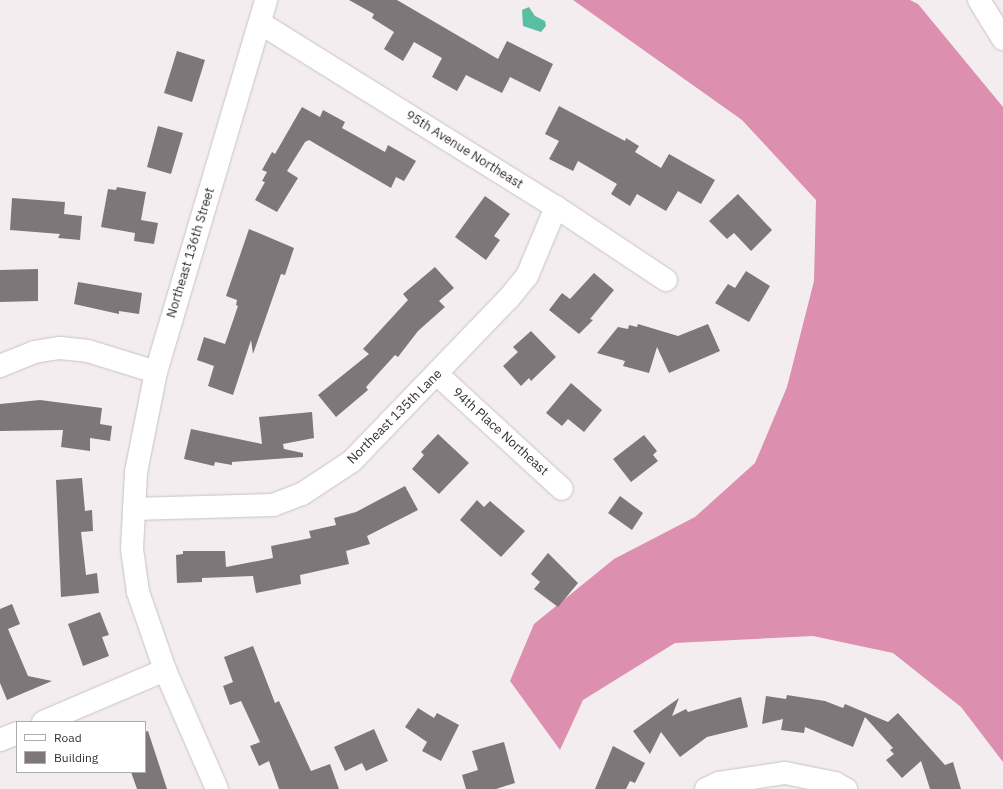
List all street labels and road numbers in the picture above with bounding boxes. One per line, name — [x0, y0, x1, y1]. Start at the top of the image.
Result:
street label: 95th Avenue Northeast — [403, 108, 525, 192]
street label: Northeast 136th Street — [164, 186, 218, 320]
street label: Northeast 135th Lane — [344, 366, 446, 468]
street label: 94th Place Northeast — [449, 385, 551, 479]

